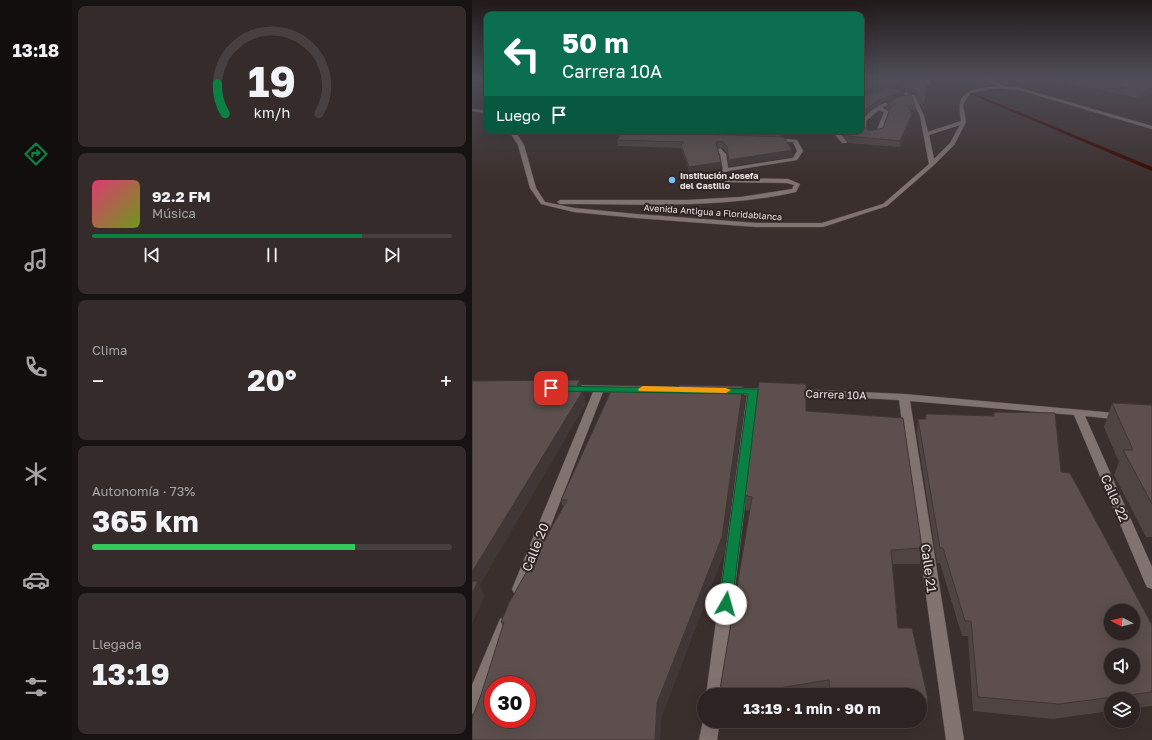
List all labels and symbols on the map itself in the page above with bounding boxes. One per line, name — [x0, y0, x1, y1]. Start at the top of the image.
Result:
place label: Institución Josefa del Castillo — [680, 170, 758, 191]
marker: Institución Josefa del Castillo — [667, 175, 677, 185]
street label: Avenida Antigua a Floridablanca — [643, 202, 783, 222]
pin — [534, 371, 568, 405]
street label: Carrera 10A — [805, 386, 867, 402]
street label: Calle 22 — [1097, 472, 1133, 524]
street label: Calle 20 — [518, 520, 552, 574]
street label: Calle 21 — [918, 543, 940, 593]
position arrow — [705, 583, 747, 625]
north arrow — [1104, 604, 1140, 640]
speed limit sign: 30 — [484, 676, 536, 728]

